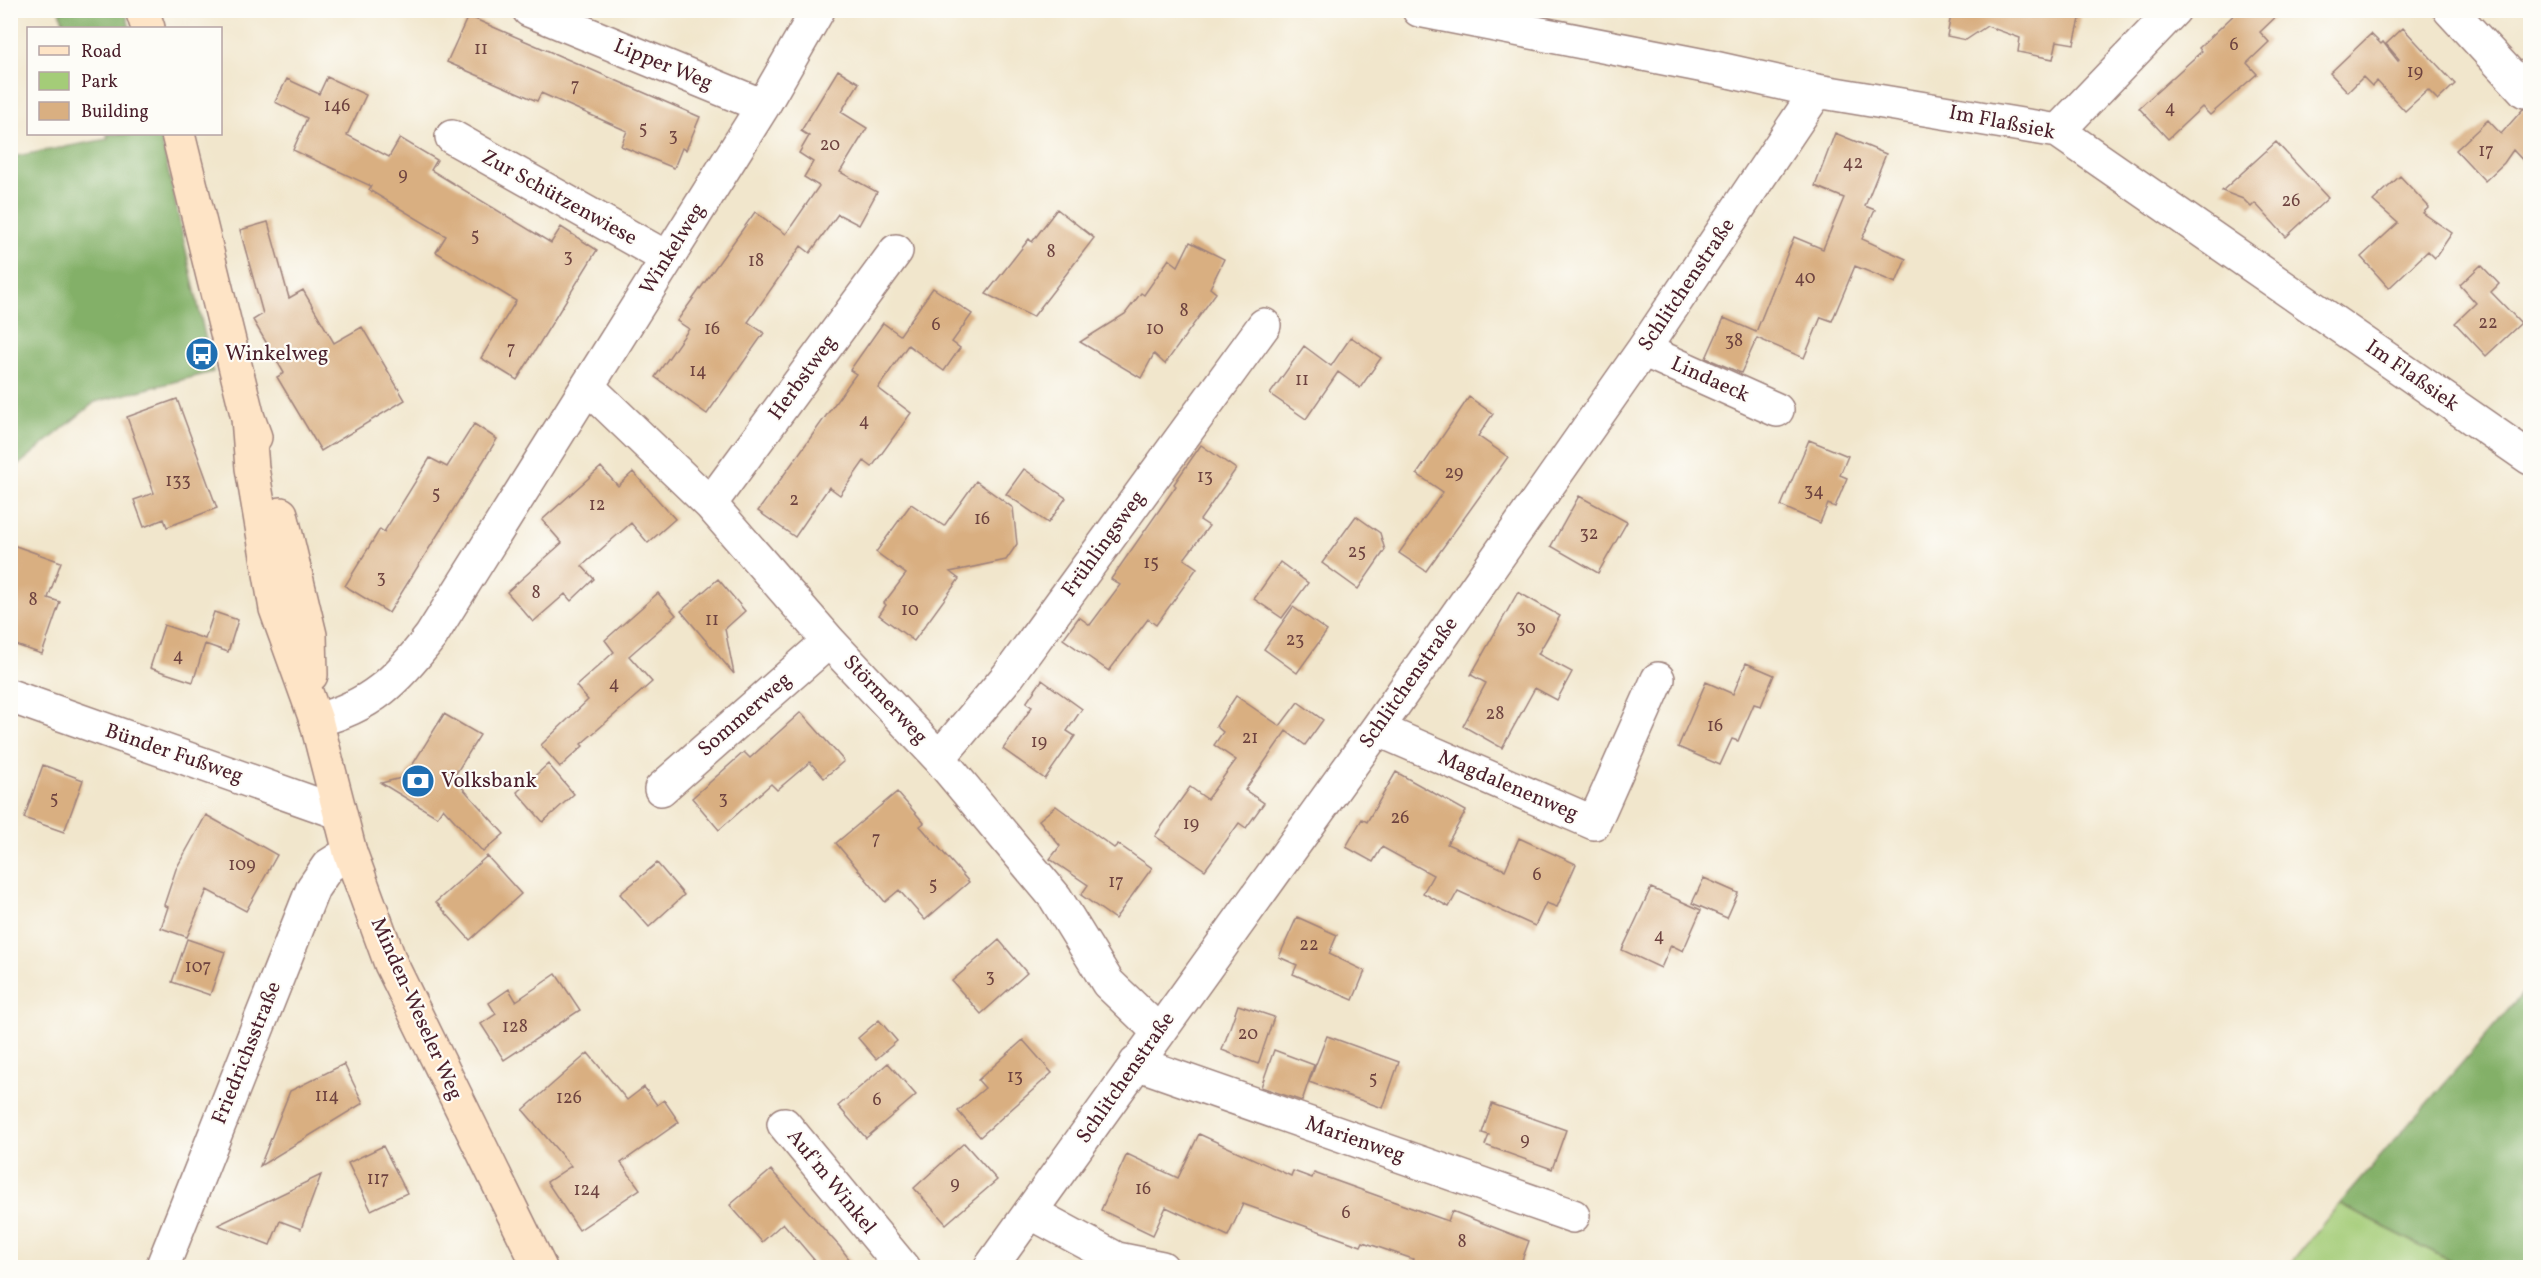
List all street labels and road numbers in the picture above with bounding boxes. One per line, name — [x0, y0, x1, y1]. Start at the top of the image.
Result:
street label: Lipper Weg — [609, 32, 717, 98]
street label: Im Flaßsiek — [1946, 98, 2058, 148]
street label: Zur Schützenwiese — [476, 143, 642, 253]
street label: Winkelweg — [633, 197, 713, 301]
street label: Schlitchenstraße — [1632, 213, 1742, 357]
street label: Herbstweg — [762, 329, 844, 427]
street label: Im Flaßsiek — [2359, 333, 2465, 419]
street label: Lindaeck — [1666, 350, 1754, 410]
street label: Frühlingsweg — [1055, 485, 1153, 603]
street label: Schlitchenstraße — [1353, 611, 1465, 755]
street label: Störmerweg — [836, 649, 934, 751]
street label: Sommerweg — [692, 666, 798, 764]
street label: Bünder Fußweg — [101, 717, 247, 791]
street label: Magdalenenweg — [1433, 743, 1583, 829]
street label: Minden-Weseler Weg — [363, 913, 469, 1105]
street label: Friedrichsstraße — [205, 977, 289, 1129]
street label: Schlitchenstraße — [1070, 1006, 1182, 1150]
street label: Marienweg — [1301, 1109, 1409, 1171]
street label: Auf'm Winkel — [780, 1123, 882, 1241]

